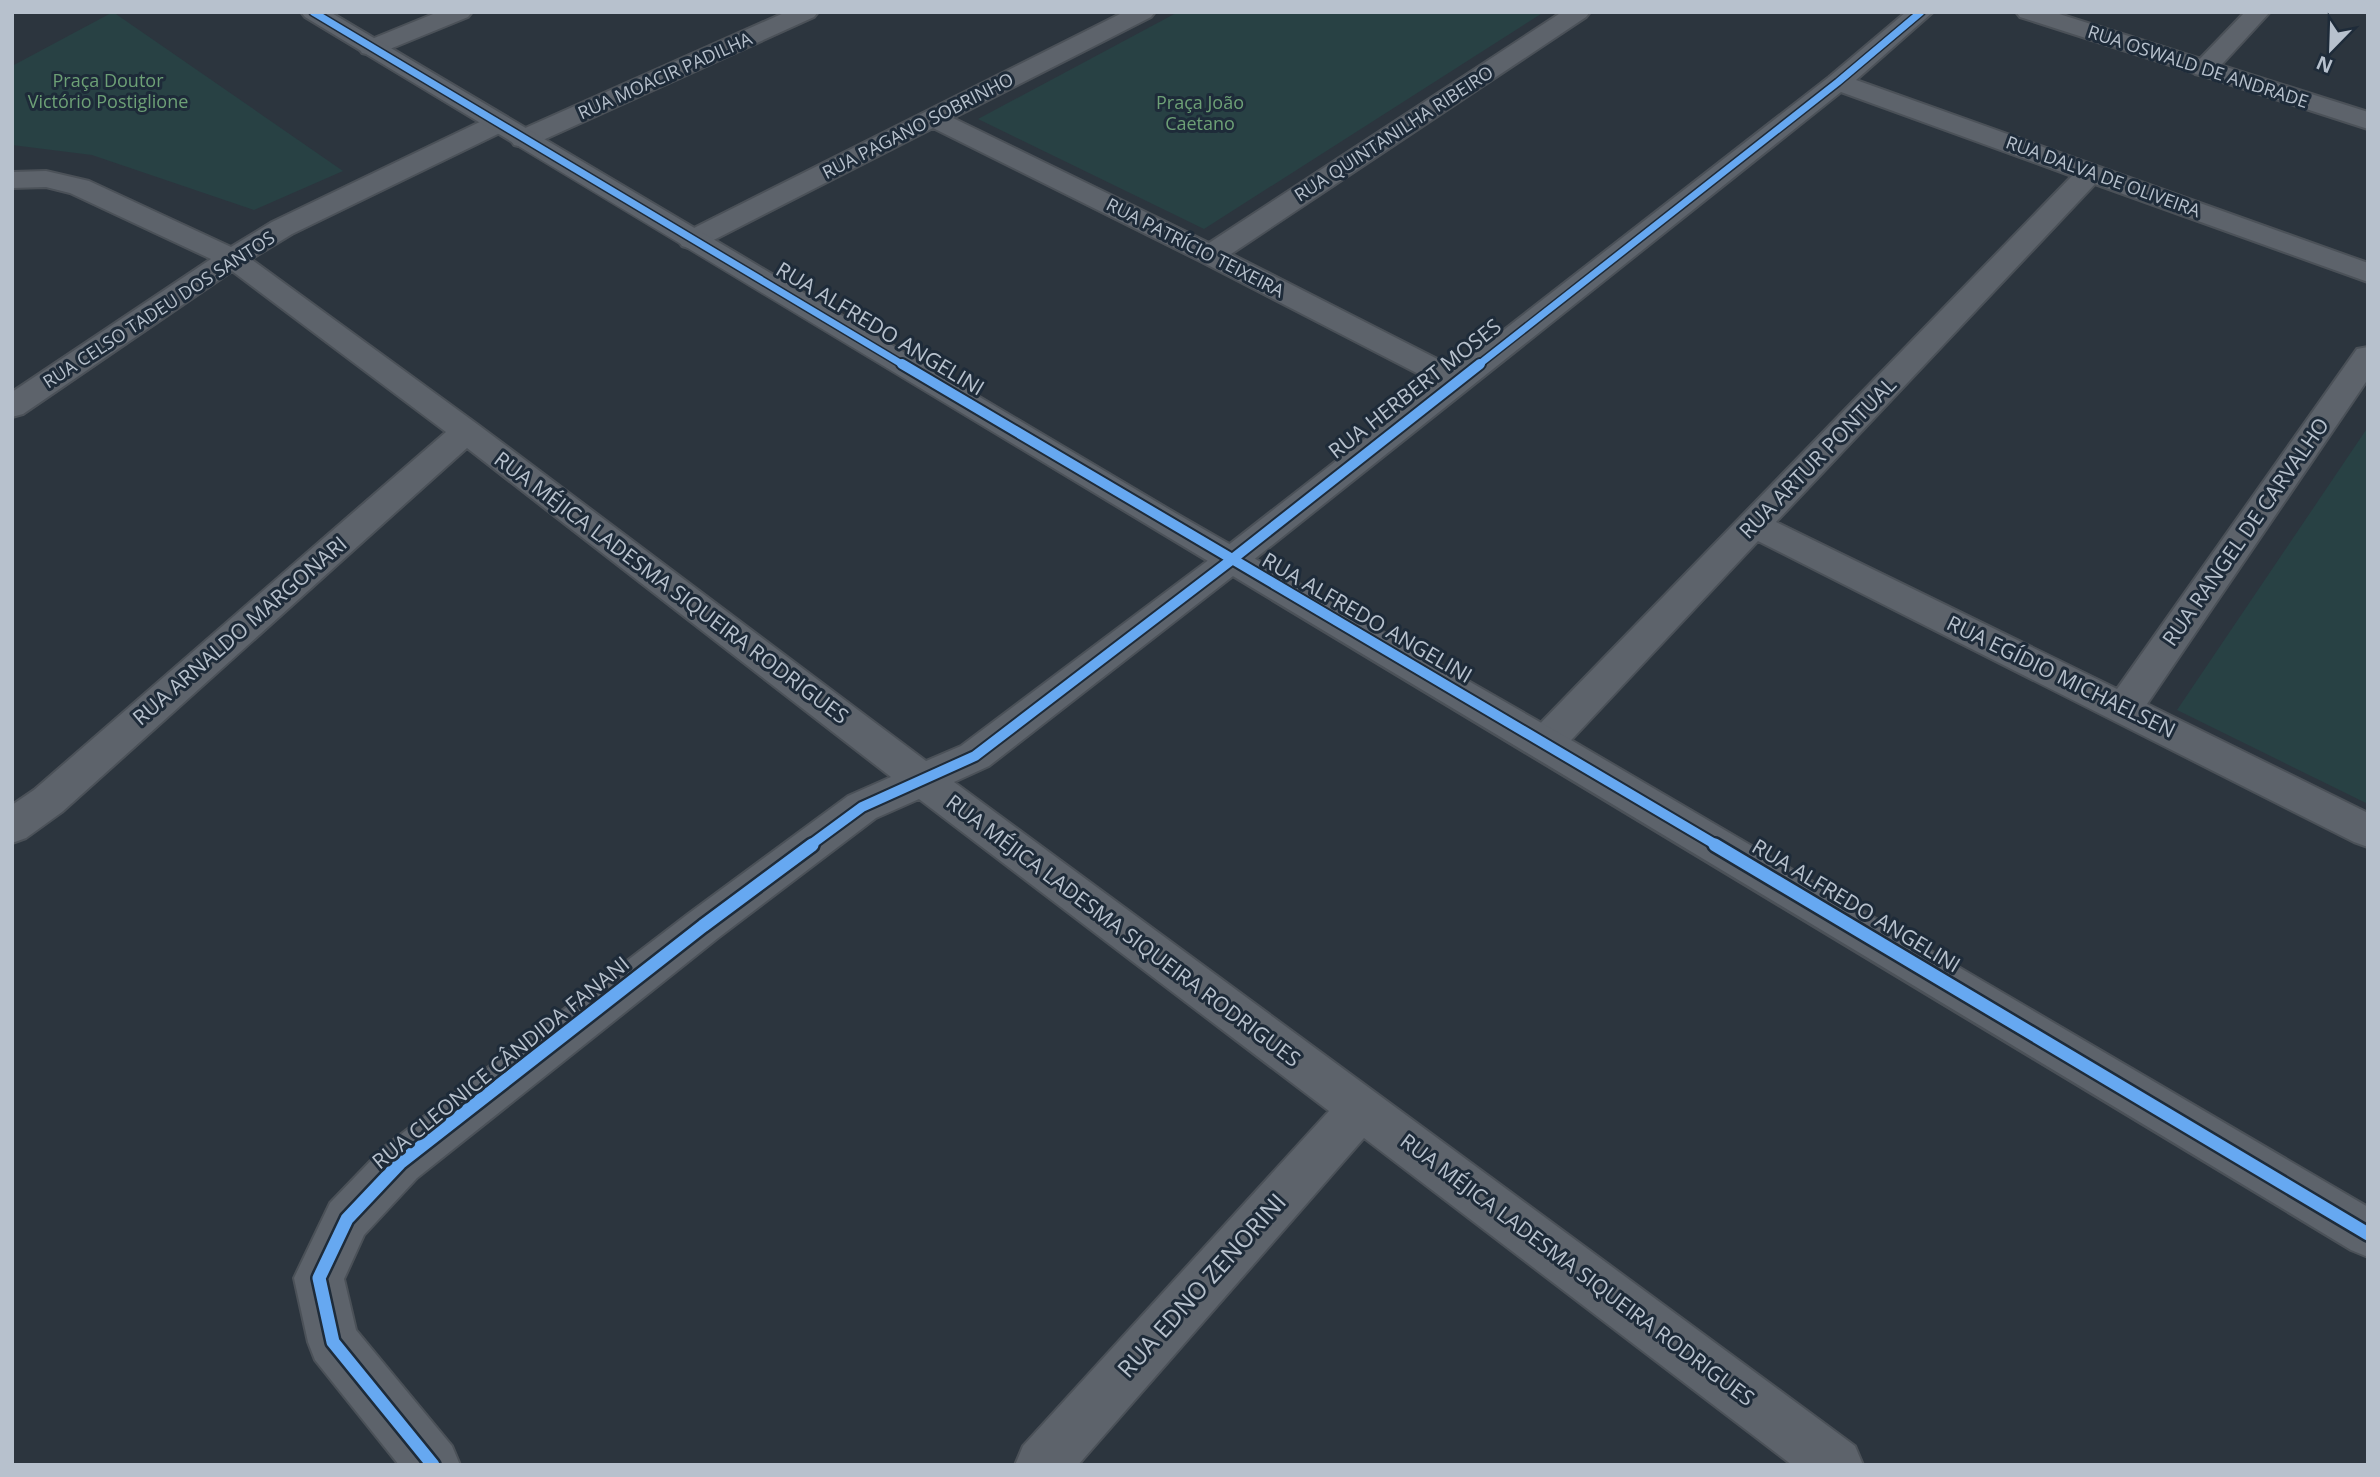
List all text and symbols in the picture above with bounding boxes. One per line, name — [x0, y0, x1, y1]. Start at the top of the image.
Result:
north arrow — [2296, 14, 2366, 84]
street label: RUA OSWALD DE ANDRADE — [2085, 19, 2312, 113]
street label: RUA MOACIR PADILHA — [574, 26, 756, 124]
text: N — [2312, 50, 2337, 80]
street label: RUA QUINTANILHA RIBEIRO — [1289, 60, 1497, 207]
street label: RUA PAGANO SOBRINHO — [818, 66, 1017, 184]
park label: Praça Doutor Victório Postiglione — [28, 68, 188, 113]
park label: Praça João Caetano — [1156, 90, 1244, 135]
street label: RUA DALVA DE OLIVEIRA — [2003, 130, 2204, 223]
street label: RUA PATRÍCIO TEIXEIRA — [1102, 192, 1289, 303]
street label: RUA CELSO TADEU DOS SANTOS — [38, 225, 279, 393]
street label: RUA ALFREDO ANGELINI — [771, 255, 990, 402]
street label: RUA HERBERT MOSES — [1322, 312, 1507, 465]
street label: RUA ARTUR PONTUAL — [1733, 370, 1902, 544]
street label: RUA RANGEL DE CARVALHO — [2155, 412, 2335, 651]
street label: RUA MÉJICA LADESMA SIQUEIRA RODRIGUES — [489, 445, 854, 730]
street label: RUA ARNALDO MARGONARI — [126, 529, 352, 731]
street label: RUA ALFREDO ANGELINI — [1257, 545, 1478, 689]
street label: RUA EGÍDIO MICHAELSEN — [1942, 608, 2180, 744]
street label: RUA MÉJICA LADESMA SIQUEIRA RODRIGUES — [941, 788, 1306, 1073]
street label: RUA ALFREDO ANGELINI — [1747, 832, 1966, 979]
street label: RUA CLEONICE CÂNDIDA FANANI — [366, 950, 635, 1175]
street label: RUA MÉJICA LADESMA SIQUEIRA RODRIGUES — [1395, 1127, 1760, 1412]
street label: RUA EDNO ZENORINI — [1109, 1186, 1293, 1384]

